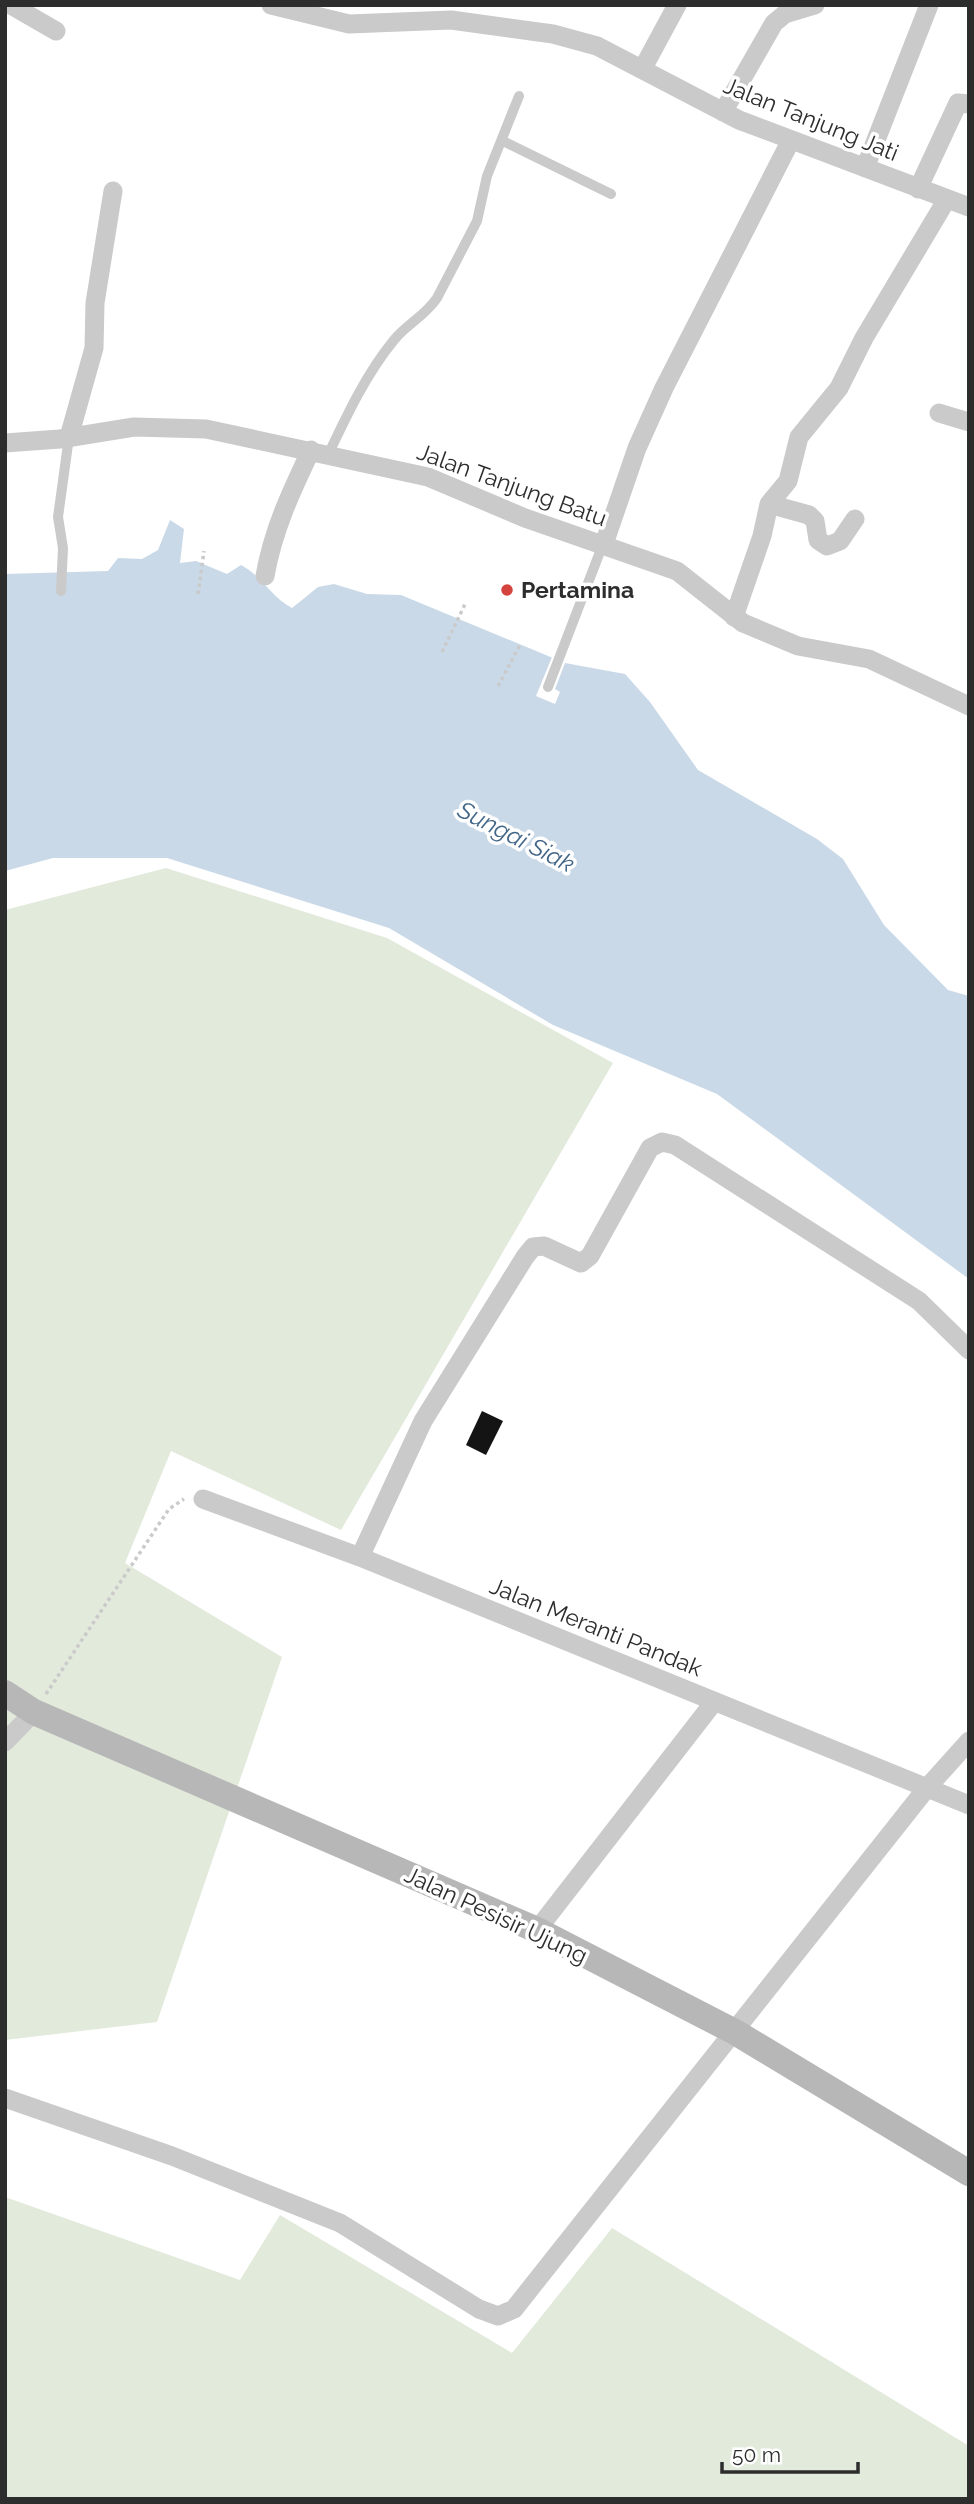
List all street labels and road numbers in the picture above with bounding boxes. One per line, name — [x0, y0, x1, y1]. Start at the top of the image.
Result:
street label: Jalan Tanjung Jati — [720, 71, 903, 166]
street label: Jalan Tanjung Batu — [414, 438, 611, 531]
street label: Jalan Meranti Pandak — [486, 1572, 706, 1681]
street label: Jalan Pesisir Ujung — [401, 1860, 592, 1969]

